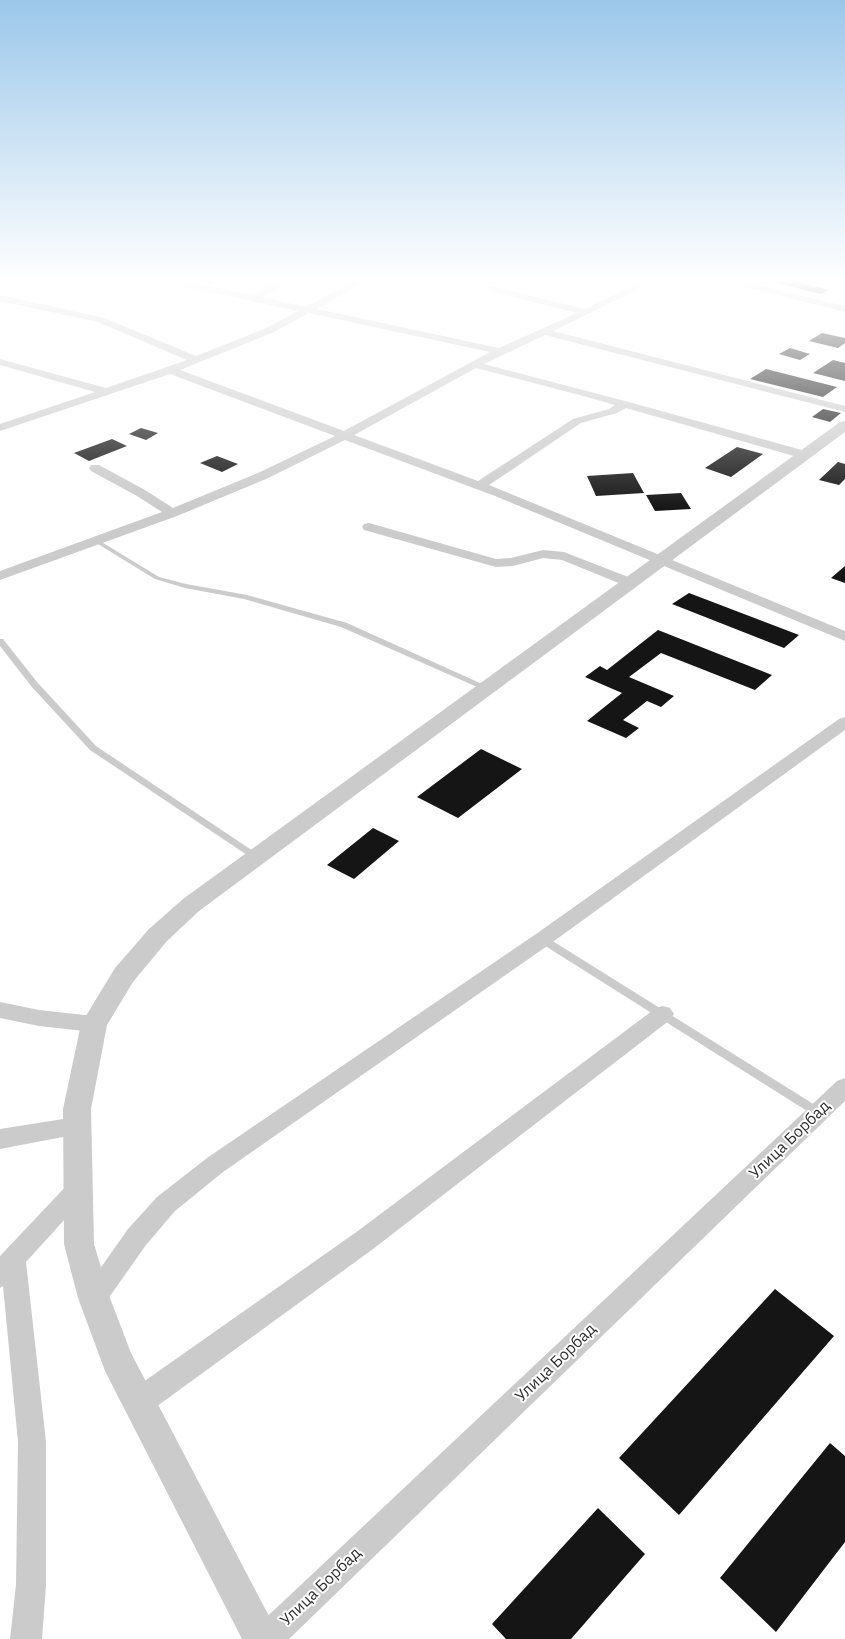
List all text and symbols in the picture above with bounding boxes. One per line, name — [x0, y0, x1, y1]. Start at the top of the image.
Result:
street label: Улица Борбад — [746, 1097, 834, 1183]
street label: Улица Борбад — [512, 1320, 600, 1406]
street label: Улица Борбад — [277, 1544, 365, 1630]

